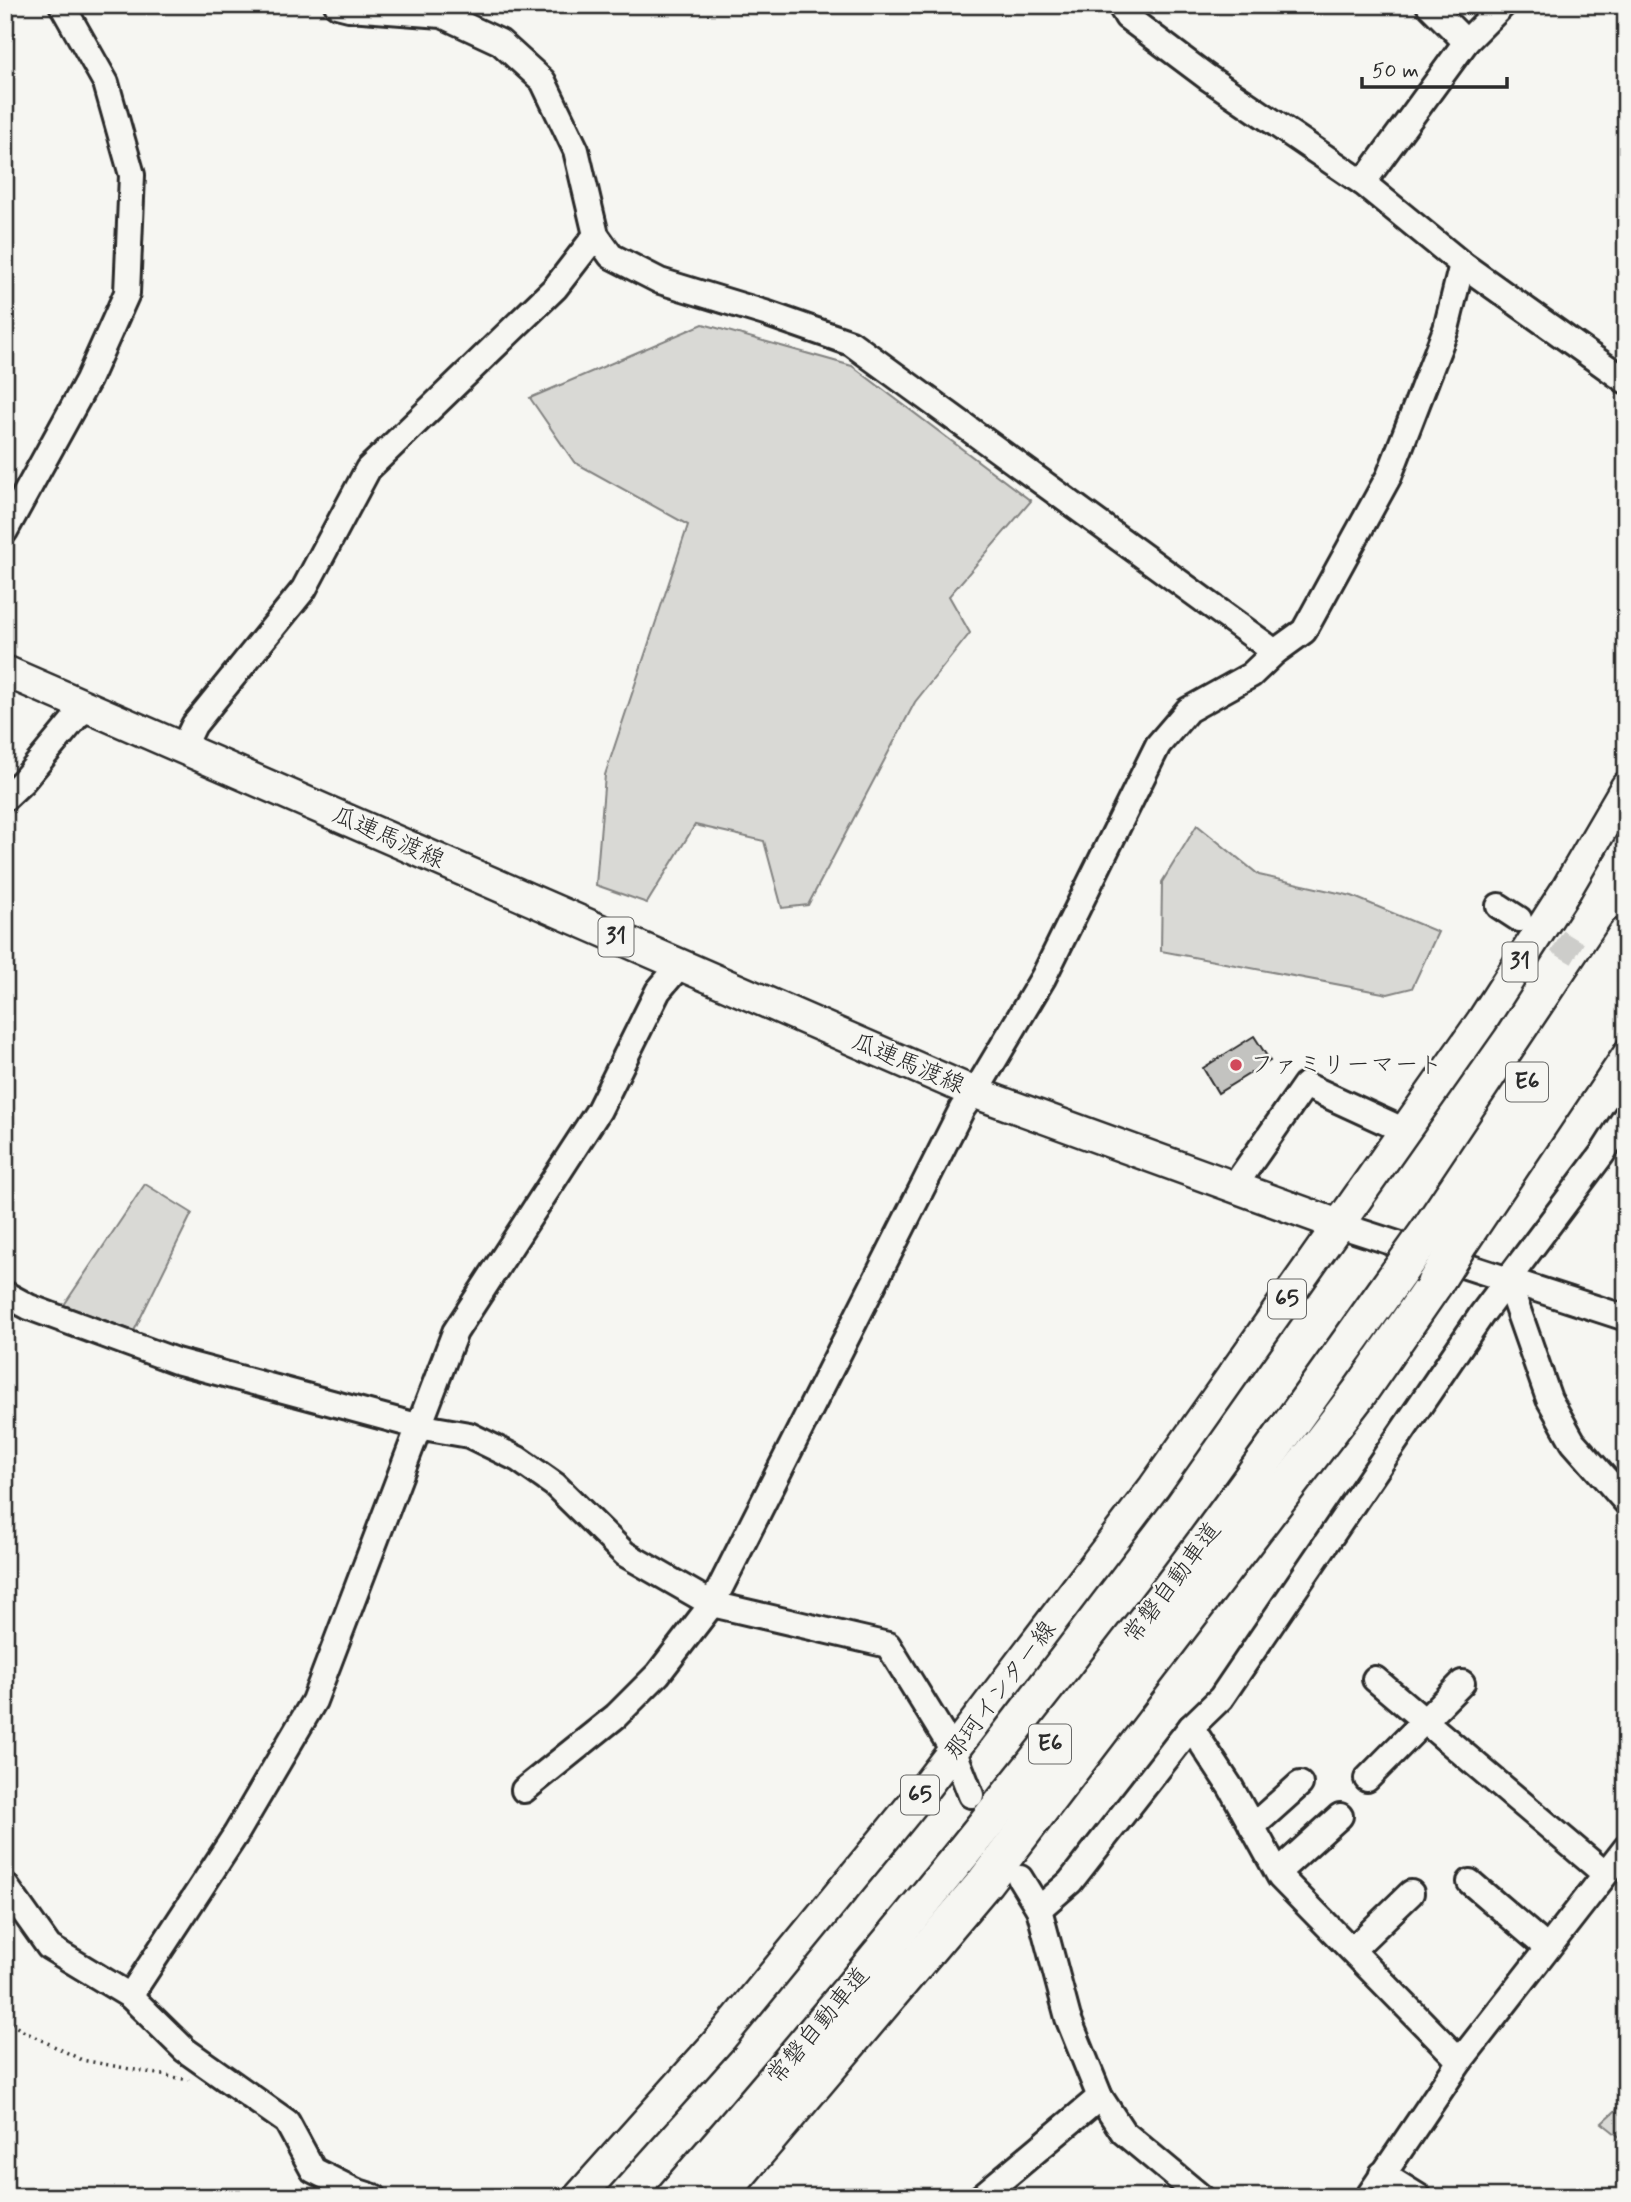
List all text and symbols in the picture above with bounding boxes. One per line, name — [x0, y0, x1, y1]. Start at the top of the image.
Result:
scale bar — [1362, 46, 1507, 90]
text: 50 m — [1372, 57, 1419, 85]
street label: 瓜連馬渡線 — [327, 799, 449, 877]
road number: 31 — [598, 918, 634, 956]
road number: 31 — [1502, 942, 1538, 981]
street label: 瓜連馬渡線 — [847, 1026, 969, 1102]
place label: ファミリーマート — [1250, 1050, 1442, 1081]
marker: ファミリーマート — [1228, 1057, 1244, 1073]
road number: E6 — [1506, 1063, 1548, 1102]
road number: 65 — [1268, 1280, 1306, 1318]
street label: 常磐自動車道 — [1117, 1516, 1229, 1650]
street label: 那珂インター線 — [938, 1615, 1064, 1767]
road number: E6 — [1029, 1724, 1071, 1764]
road number: 65 — [901, 1776, 939, 1814]
street label: 常磐自動車道 — [761, 1961, 877, 2091]

